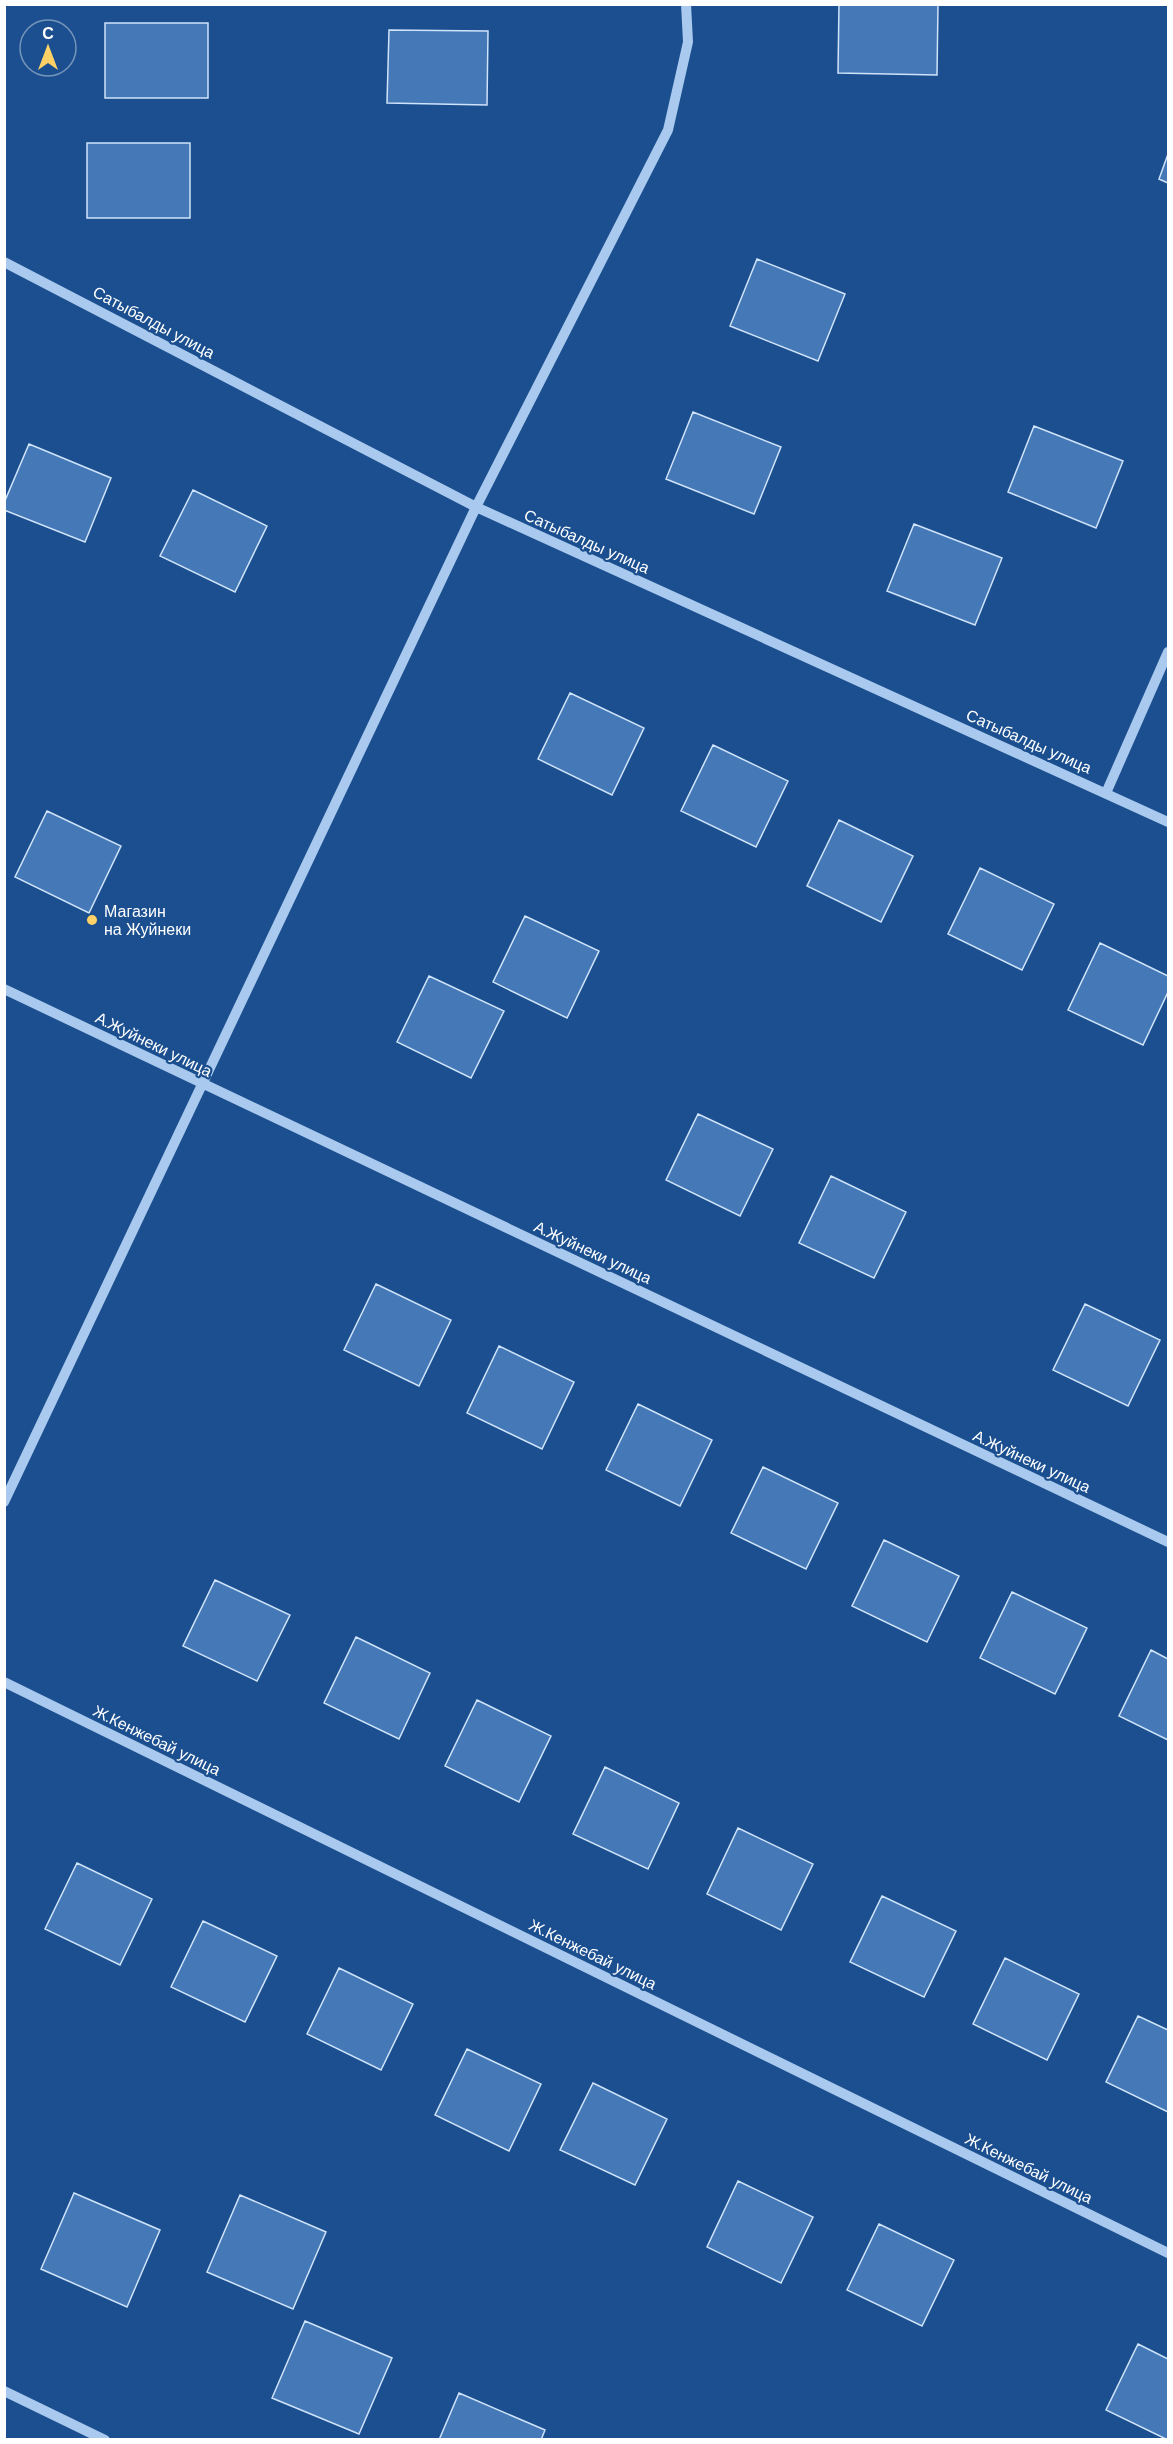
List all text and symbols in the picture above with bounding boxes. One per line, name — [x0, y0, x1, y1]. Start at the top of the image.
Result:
north arrow — [18, 18, 78, 78]
text: С — [42, 23, 54, 44]
street label: Сатыбалды улица — [89, 281, 218, 363]
street label: Сатыбалды улица — [521, 504, 653, 579]
street label: Сатыбалды улица — [963, 704, 1095, 779]
place label: Магазин на Жуйнеки — [104, 901, 191, 940]
marker: Магазин на Жуйнеки — [85, 913, 99, 927]
street label: А.Жуйнеки улица — [92, 1007, 216, 1082]
street label: А.Жуйнеки улица — [531, 1216, 655, 1289]
street label: А.Жуйнеки улица — [970, 1425, 1094, 1498]
street label: Ж.Кенжебай улица — [90, 1700, 224, 1780]
street label: Ж.Кенжебай улица — [526, 1914, 660, 1994]
street label: Ж.Кенжебай улица — [962, 2128, 1096, 2208]

